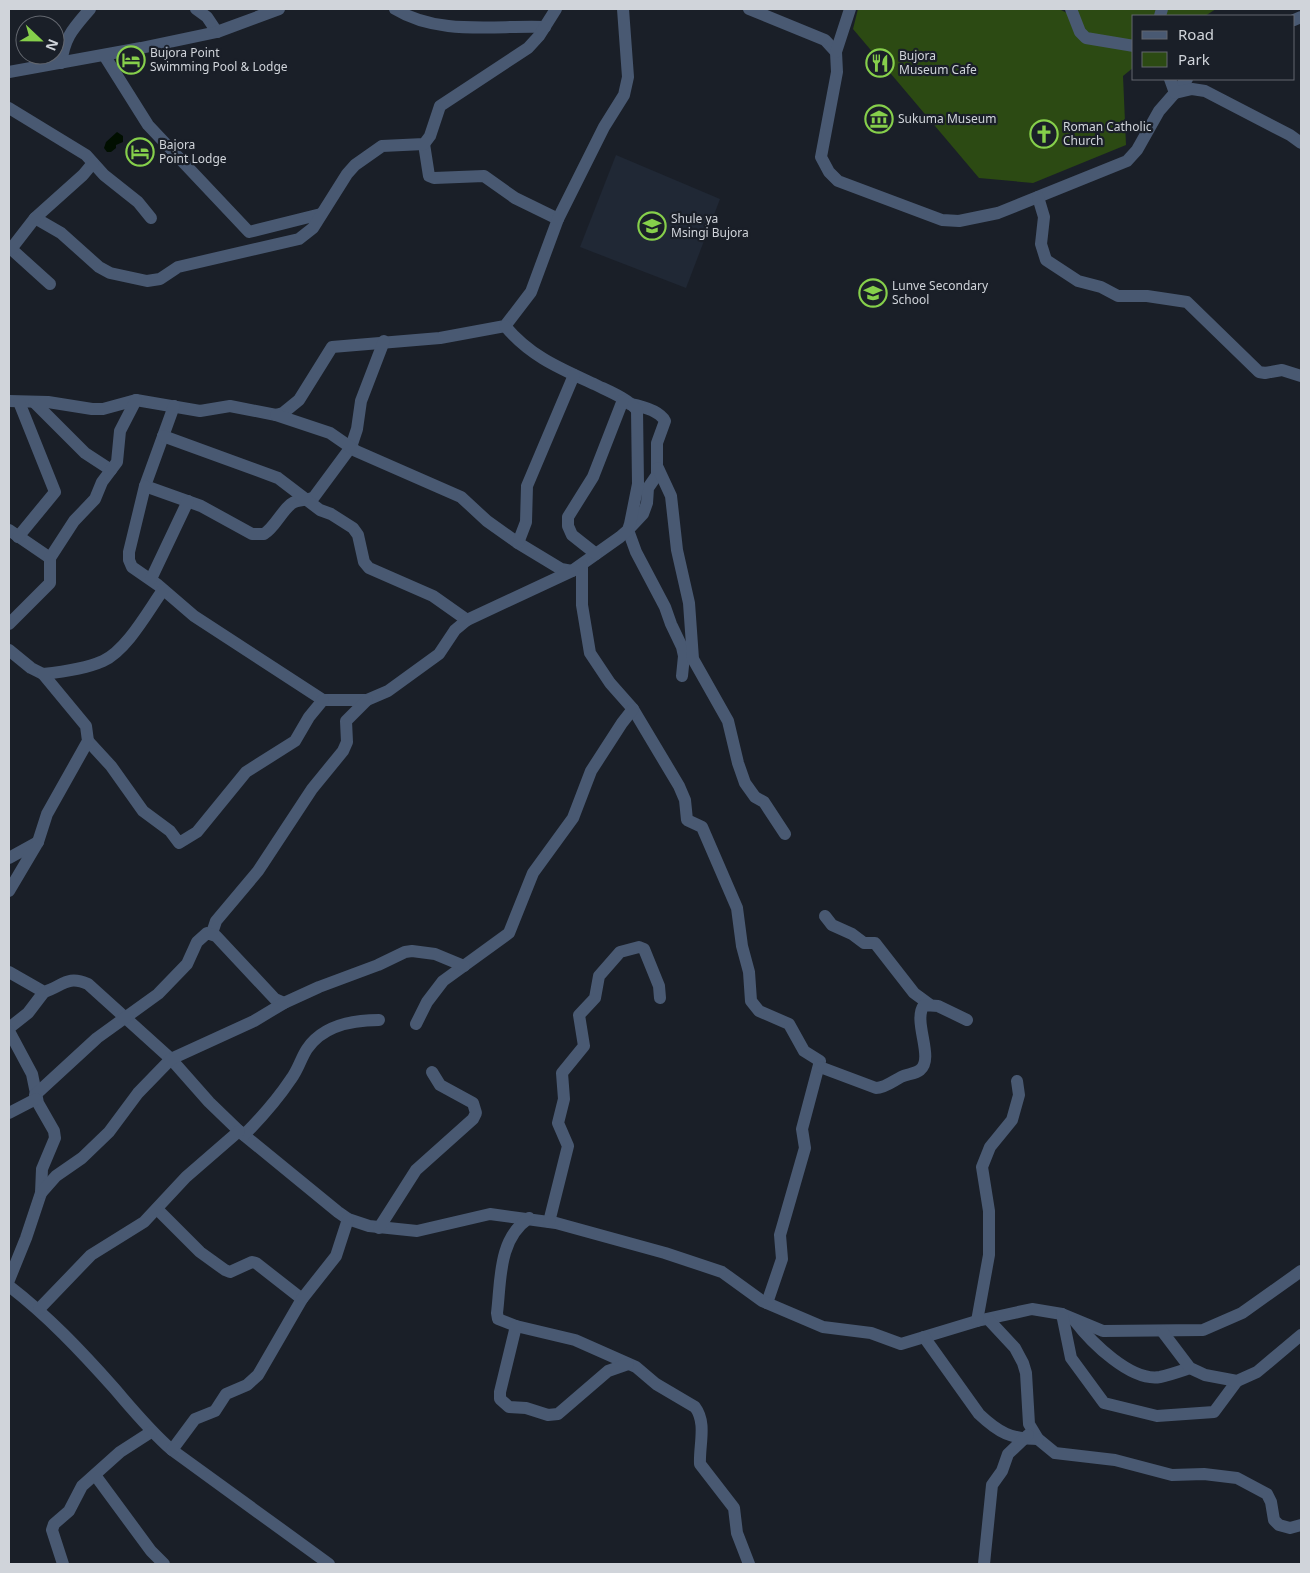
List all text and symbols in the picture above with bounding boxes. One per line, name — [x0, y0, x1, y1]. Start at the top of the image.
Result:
north arrow — [15, 15, 65, 65]
legend — [1132, 15, 1295, 80]
text: Road — [1178, 24, 1214, 44]
text: N — [42, 36, 63, 54]
place label: Bujora Point Swimming Pool & Lodge — [150, 44, 288, 75]
hotel icon: Bujora Point Swimming Pool & Lodge — [116, 45, 146, 75]
place label: Bujora Museum Cafe — [899, 47, 977, 78]
restaurant icon: Bujora Museum Cafe — [865, 48, 895, 78]
text: Park — [1178, 49, 1210, 69]
museum icon: Sukuma Museum — [864, 104, 894, 134]
place label: Sukuma Museum — [898, 110, 996, 127]
place label: Roman Catholic Church — [1063, 118, 1152, 149]
church icon: Roman Catholic Church — [1029, 119, 1059, 149]
place label: Bajora Point Lodge — [159, 136, 227, 167]
hotel icon: Bajora Point Lodge — [125, 137, 155, 167]
place label: Shule ya Msingi Bujora — [671, 210, 749, 241]
school or university icon: Shule ya Msingi Bujora — [637, 211, 667, 241]
place label: Lunve Secondary School — [892, 277, 989, 308]
school or university icon: Lunve Secondary School — [858, 278, 888, 308]

